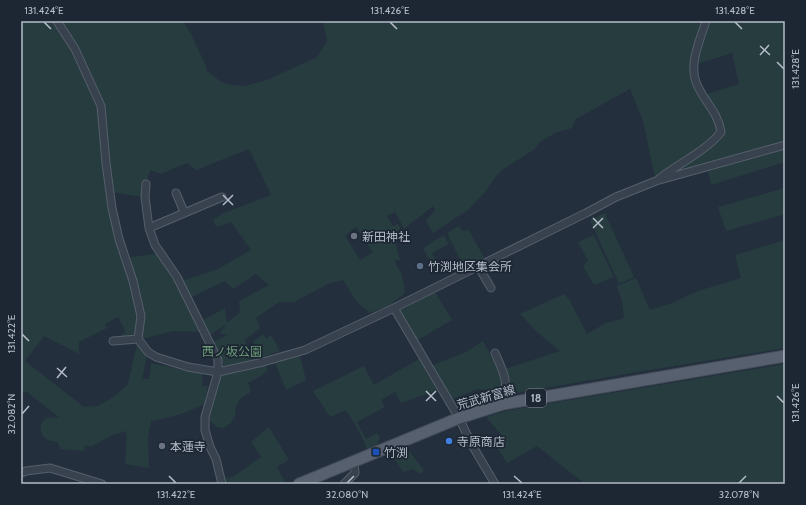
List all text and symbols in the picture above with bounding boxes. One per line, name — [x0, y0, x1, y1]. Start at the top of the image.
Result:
text: 131.424°E — [24, 4, 64, 17]
text: 131.426°E — [370, 4, 410, 17]
text: 131.428°E — [715, 4, 755, 17]
text: 131.428°E — [789, 49, 802, 89]
place label: 新田神社 — [362, 229, 410, 244]
marker: 新田神社 — [349, 231, 359, 241]
place label: 竹渕地区集会所 — [428, 259, 512, 274]
marker: 竹渕地区集会所 — [415, 261, 425, 271]
text: 131.422°E — [5, 314, 18, 353]
park label: 西ノ坂公園 — [202, 344, 262, 359]
street label: 荒武新富線 — [455, 382, 517, 412]
text: 131.426°E — [789, 383, 802, 423]
road number: 18 — [526, 389, 546, 407]
text: 32.082°N — [5, 394, 18, 434]
place label: 寺原商店 — [457, 434, 505, 449]
marker: 寺原商店 — [444, 436, 454, 446]
place label: 本蓮寺 — [170, 439, 206, 454]
marker: 本蓮寺 — [157, 441, 167, 451]
place label: 竹渕 — [384, 445, 408, 460]
marker: 竹渕 — [371, 447, 381, 457]
text: 131.422°E — [157, 488, 196, 501]
text: 32.080°N — [326, 488, 368, 501]
text: 131.424°E — [502, 488, 542, 501]
text: 32.078°N — [719, 488, 759, 501]

